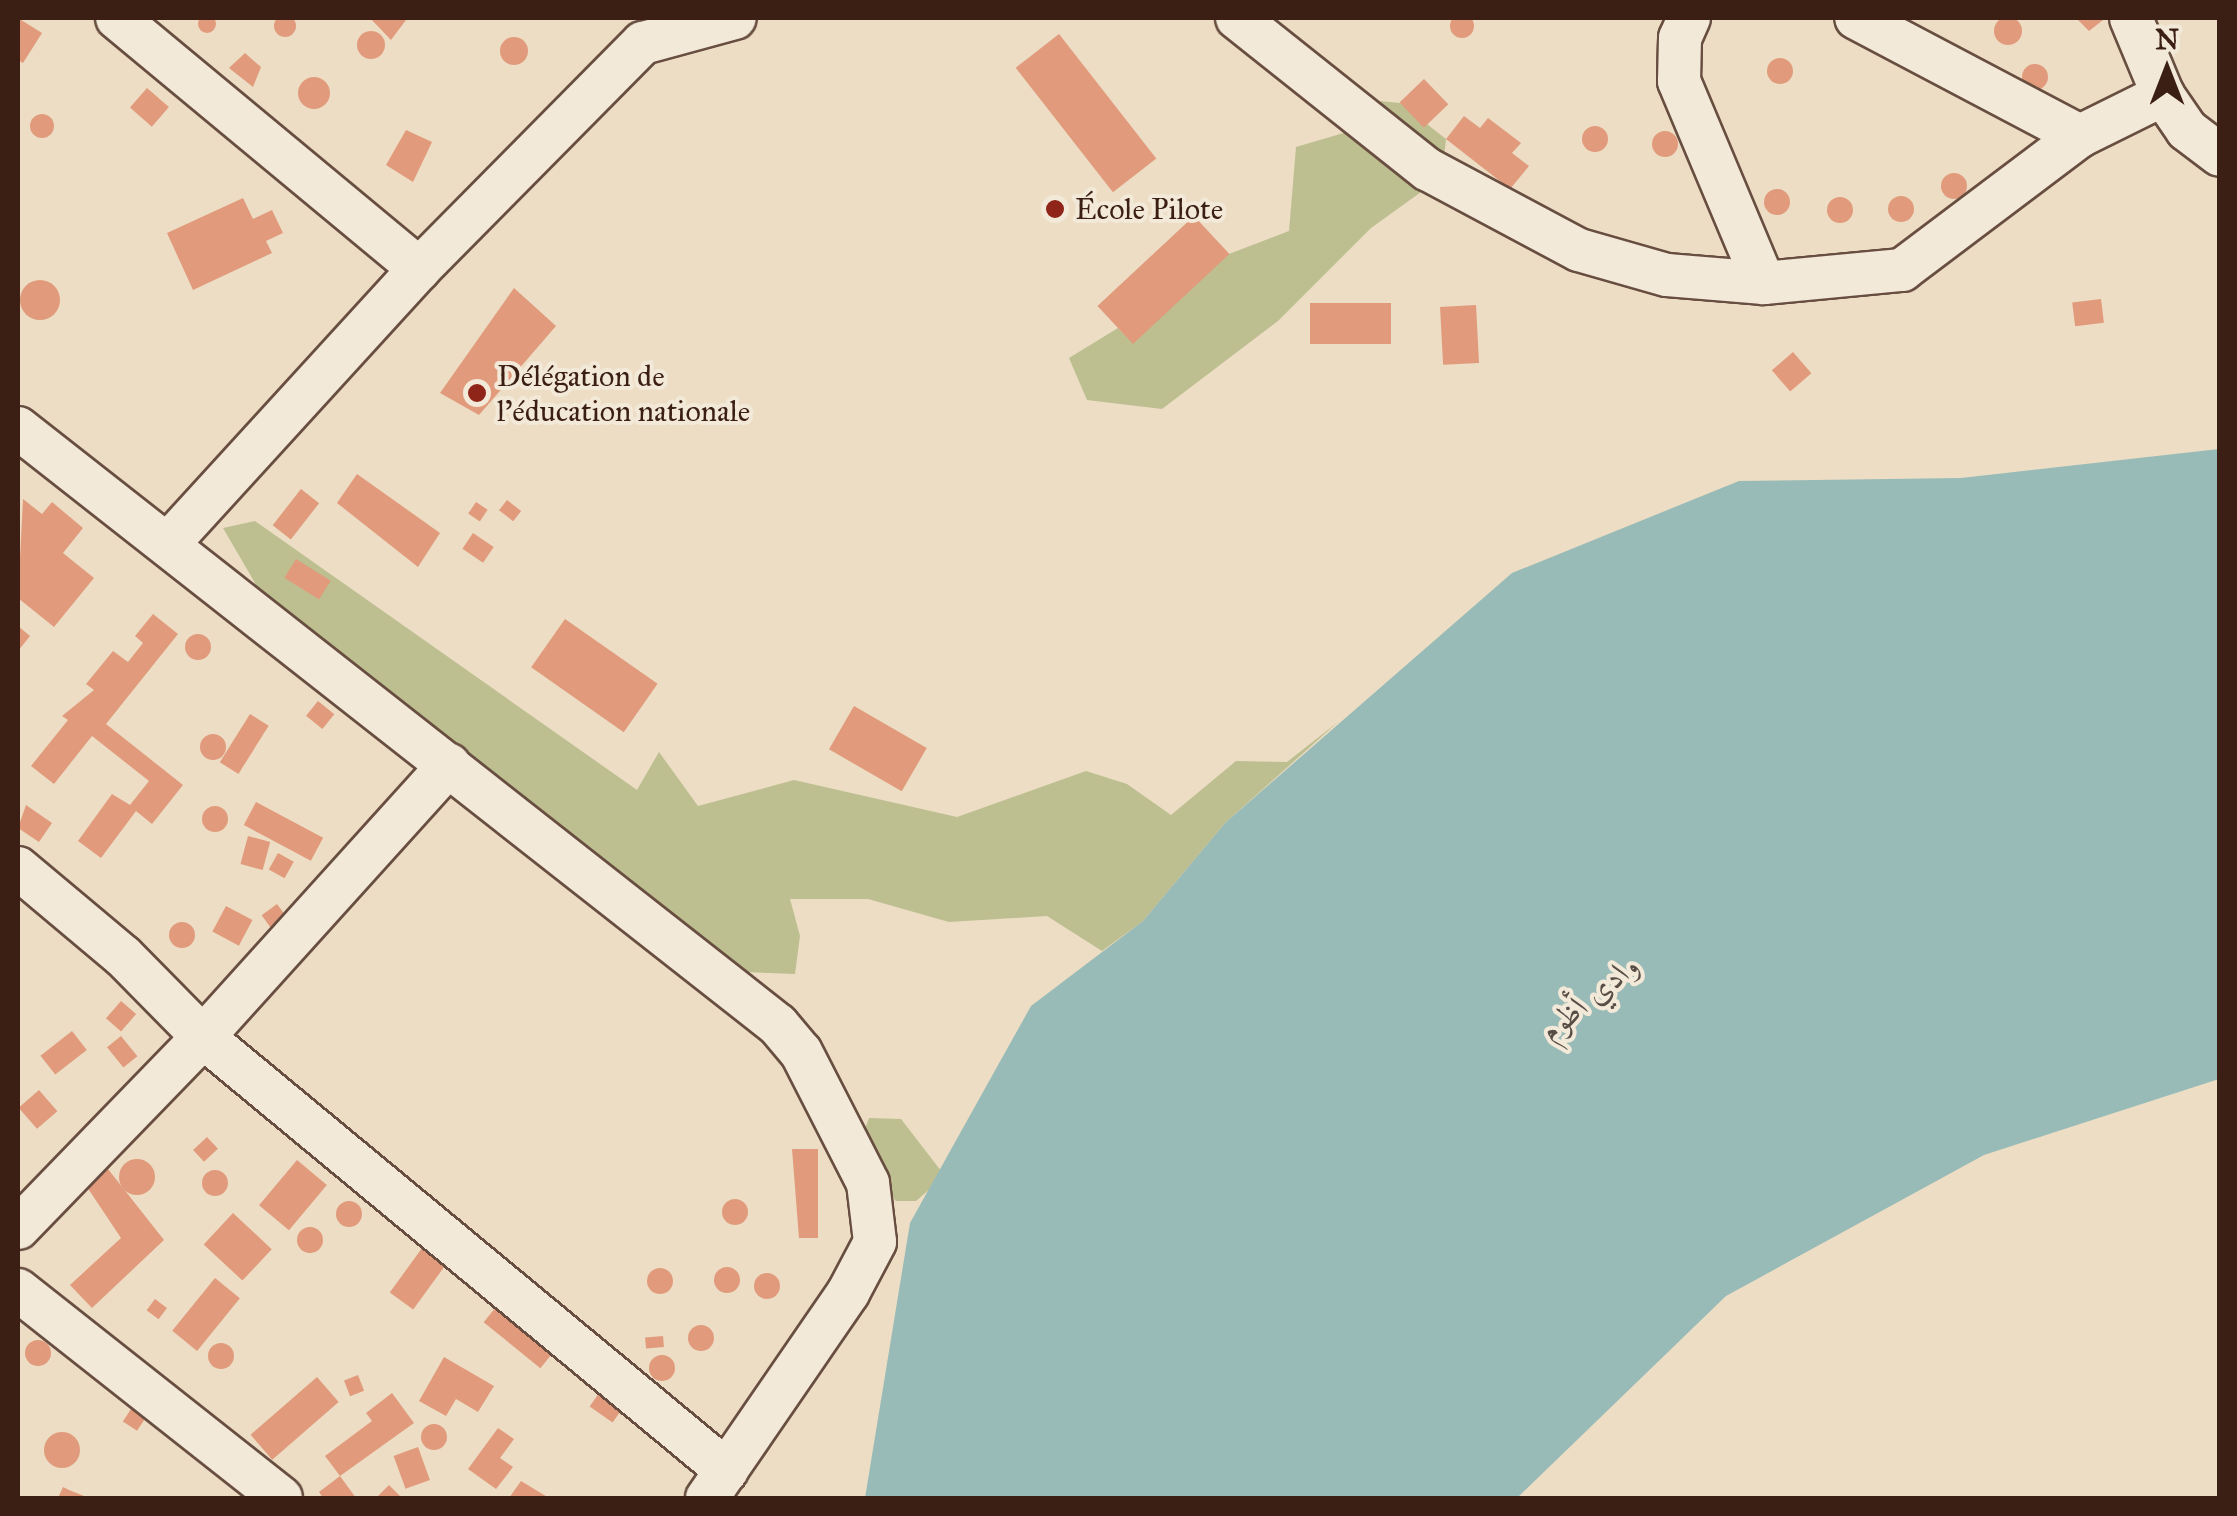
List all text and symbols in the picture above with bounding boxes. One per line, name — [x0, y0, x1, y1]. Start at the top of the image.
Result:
north arrow — [2117, 20, 2217, 120]
text: N — [2155, 22, 2179, 57]
place label: École Pilote — [1075, 191, 1223, 227]
marker: École Pilote — [1044, 198, 1066, 220]
place label: Délégation de l'éducation nationale — [497, 358, 750, 428]
marker: Délégation de l'éducation nationale — [466, 382, 488, 404]
water label: وادي أظوم — [1533, 946, 1647, 1050]

